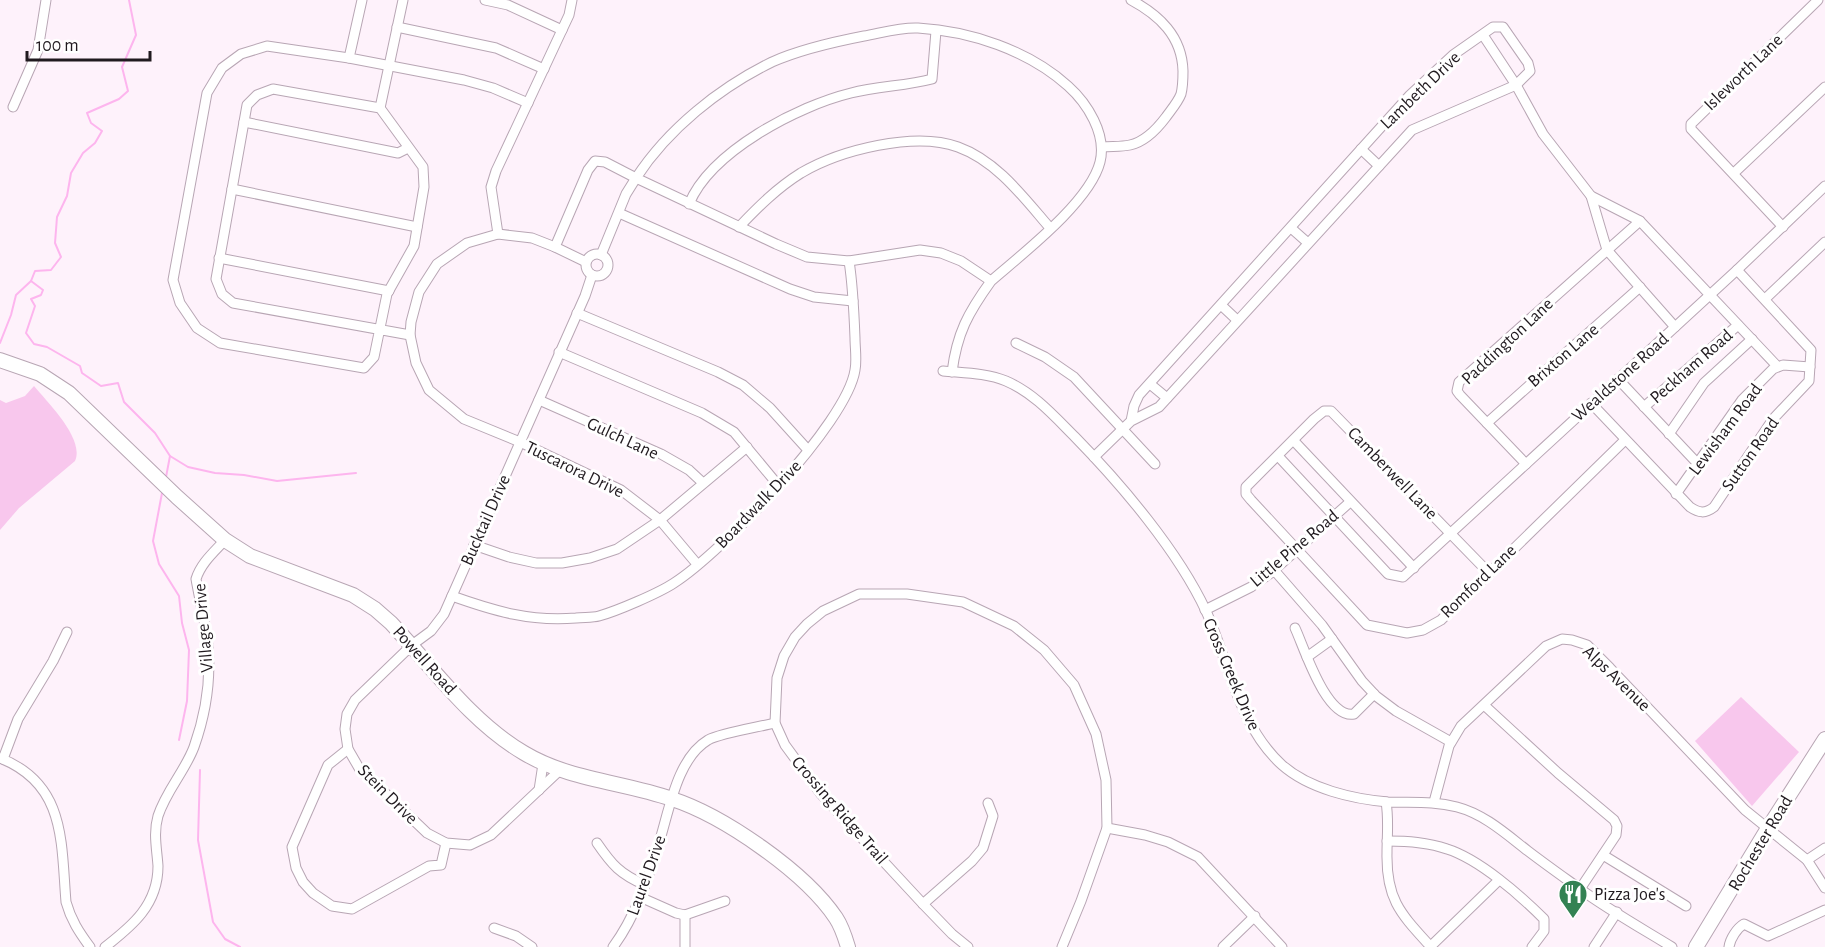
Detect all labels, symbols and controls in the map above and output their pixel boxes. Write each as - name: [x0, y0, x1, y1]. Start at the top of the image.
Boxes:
- scale bar: [27, 24, 150, 62]
- street label: Isleworth Lane: [1701, 31, 1786, 114]
- text: 100 m: [36, 37, 79, 55]
- street label: Lambeth Drive: [1377, 48, 1464, 133]
- street label: Paddington Lane: [1458, 295, 1557, 389]
- street label: Brixton Lane: [1525, 320, 1602, 391]
- street label: Peckham Road: [1647, 326, 1736, 407]
- street label: Wealdstone Road: [1569, 330, 1672, 426]
- street label: Lewisham Road: [1686, 381, 1766, 479]
- street label: Sutton Road: [1719, 414, 1783, 495]
- street label: Gulch Lane: [584, 415, 661, 463]
- street label: Camberwell Lane: [1344, 424, 1441, 523]
- street label: Tuscarora Drive: [523, 438, 627, 501]
- street label: Boardwalk Drive: [712, 457, 805, 552]
- street label: Bucktail Drive: [458, 472, 514, 568]
- street label: Little Pine Road: [1247, 507, 1342, 591]
- street label: Romford Lane: [1437, 541, 1520, 622]
- street label: Village Drive: [191, 583, 217, 673]
- street label: Cross Creek Drive: [1199, 616, 1263, 733]
- street label: Powell Road: [389, 623, 459, 698]
- street label: Alps Avenue: [1579, 642, 1654, 715]
- street label: Crossing Ridge Trail: [788, 753, 891, 868]
- street label: Stein Drive: [354, 761, 421, 828]
- street label: Rochester Road: [1725, 793, 1796, 894]
- street label: Laurel Drive: [624, 833, 670, 918]
- restaurant icon: Pizza Joe's: [1557, 878, 1589, 920]
- place label: Pizza Joe's: [1594, 886, 1665, 904]

